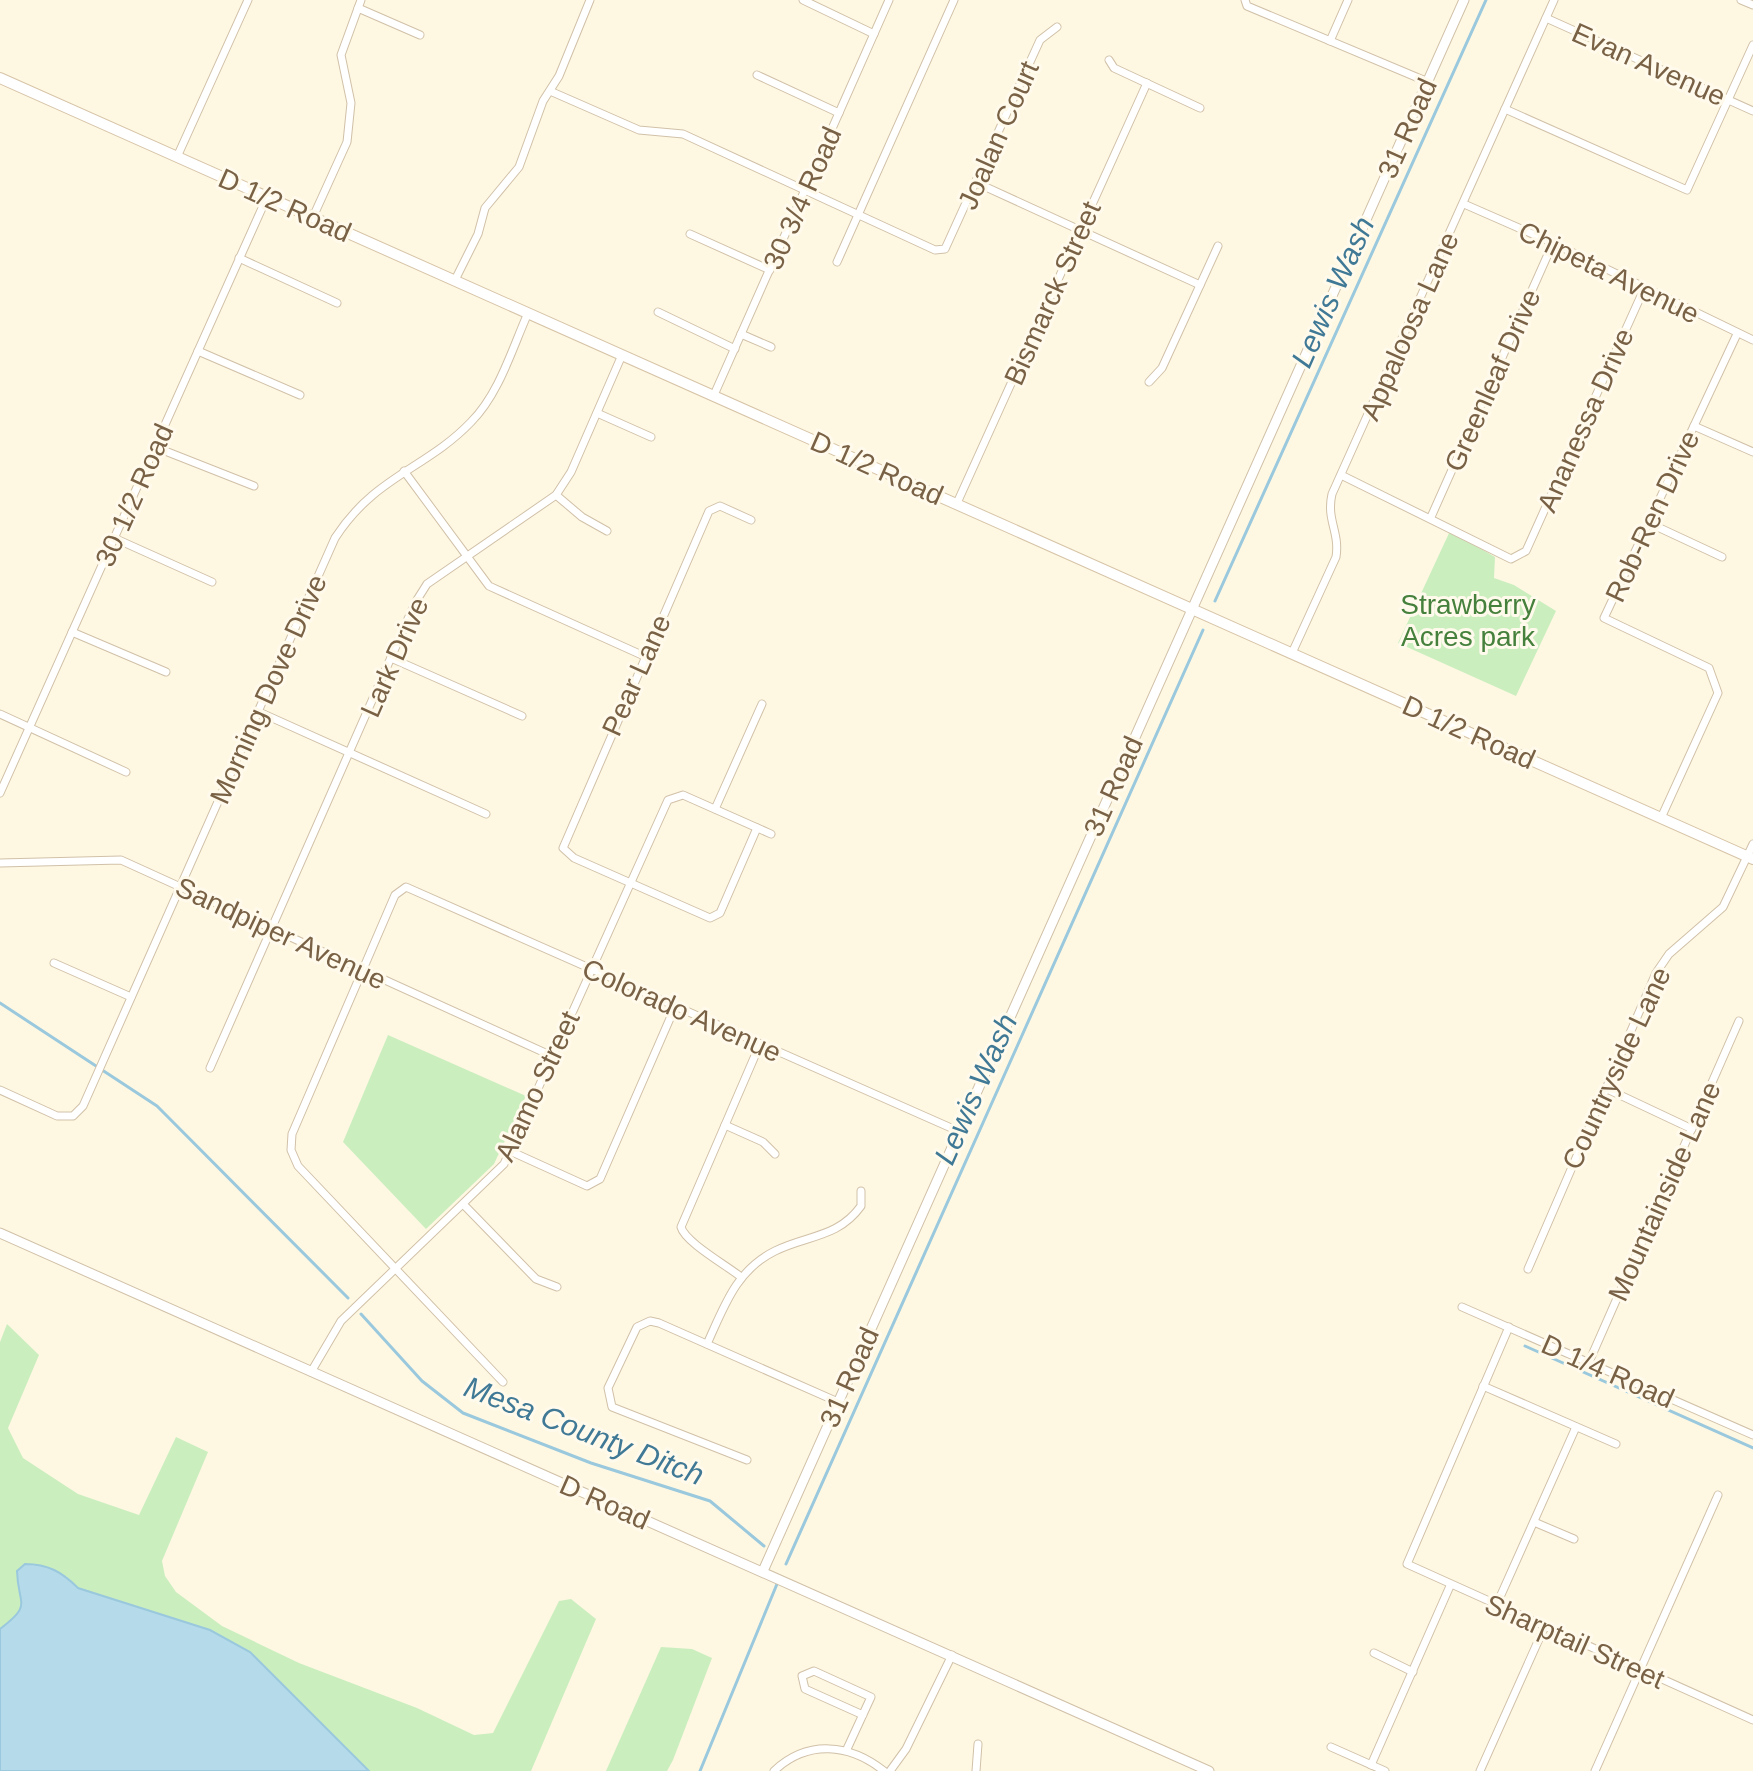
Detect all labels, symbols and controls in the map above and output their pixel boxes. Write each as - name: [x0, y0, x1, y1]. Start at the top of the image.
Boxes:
- street label: Evan Avenue: [1567, 17, 1730, 112]
- street label: Joalan Court: [952, 56, 1045, 214]
- street label: 31 Road: [1372, 74, 1443, 183]
- street label: 30 3/4 Road: [757, 122, 848, 274]
- street label: D 1/2 Road: [214, 162, 356, 248]
- street label: Bismarck Street: [998, 196, 1107, 390]
- water label: Lewis Wash: [1285, 211, 1380, 372]
- street label: Chipeta Avenue: [1513, 215, 1704, 330]
- street label: Appaloosa Lane: [1354, 227, 1465, 425]
- street label: Greenleaf Drive: [1438, 284, 1546, 476]
- street label: Ananessa Drive: [1531, 324, 1640, 517]
- street label: 30 1/2 Road: [89, 419, 180, 571]
- street label: D 1/2 Road: [806, 425, 948, 511]
- street label: Rob-Ren Drive: [1599, 426, 1706, 607]
- street label: Morning Dove Drive: [204, 570, 333, 809]
- park label: Strawberry Acres park: [1400, 589, 1536, 652]
- street label: Lark Drive: [354, 593, 435, 722]
- street label: Pear Lane: [596, 610, 677, 741]
- street label: D 1/2 Road: [1398, 689, 1540, 775]
- street label: 31 Road: [1078, 732, 1149, 841]
- street label: Sandpiper Avenue: [171, 871, 391, 996]
- street label: Colorado Avenue: [578, 953, 786, 1068]
- street label: Countryside Lane: [1556, 962, 1677, 1174]
- street label: Alamo Street: [489, 1006, 586, 1166]
- water label: Lewis Wash: [928, 1008, 1023, 1169]
- street label: Mountainside Lane: [1602, 1077, 1727, 1306]
- street label: 31 Road: [814, 1323, 885, 1432]
- street label: D 1/4 Road: [1537, 1328, 1679, 1414]
- water label: Mesa County Ditch: [460, 1370, 708, 1491]
- street label: D Road: [555, 1469, 654, 1536]
- street label: Sharptail Street: [1480, 1588, 1669, 1695]

